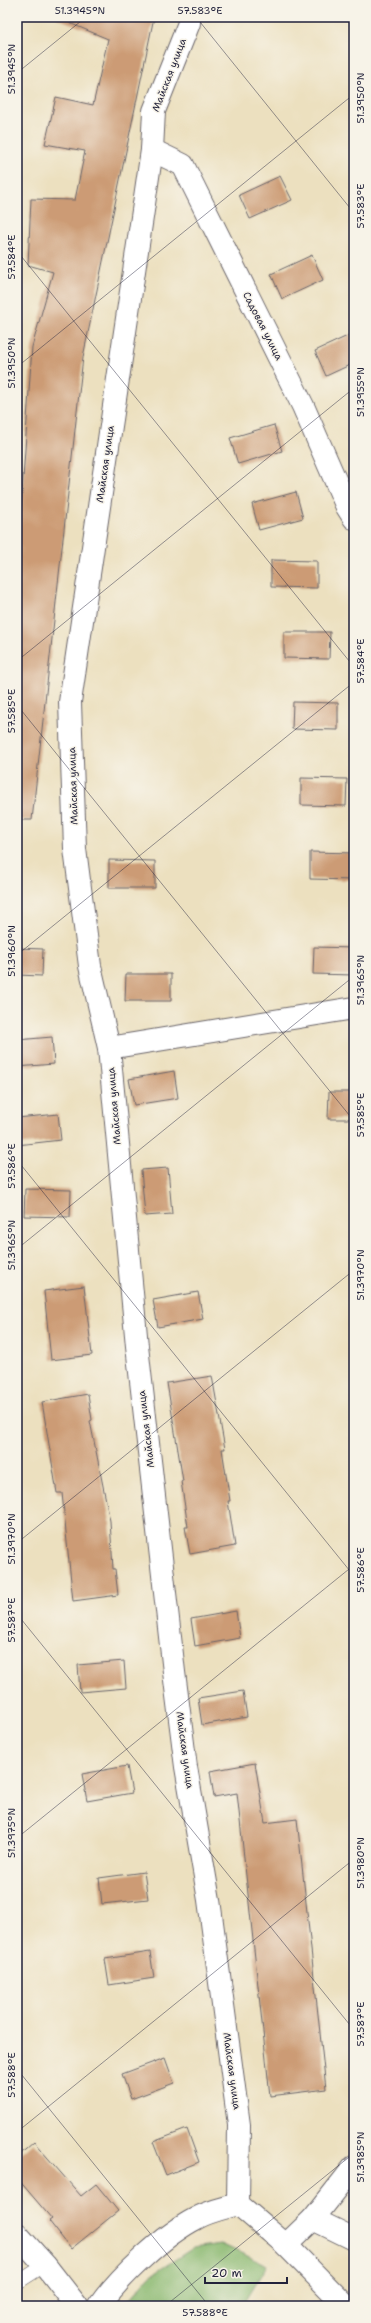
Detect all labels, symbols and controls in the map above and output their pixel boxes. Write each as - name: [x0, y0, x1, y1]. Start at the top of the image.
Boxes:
- text: 51.3945°N: [55, 4, 105, 17]
- text: 57.583°E: [177, 4, 223, 17]
- street label: Майская улица: [149, 36, 189, 114]
- text: 51.3945°N: [5, 44, 18, 94]
- text: 51.3950°N: [354, 73, 367, 123]
- text: 57.583°E: [354, 183, 367, 229]
- text: 57.584°E: [5, 234, 18, 280]
- street label: Садовая улица: [240, 290, 286, 363]
- text: 51.3950°N: [5, 338, 18, 388]
- text: 51.3955°N: [354, 367, 367, 417]
- street label: Майская улица: [93, 424, 117, 503]
- text: 57.584°E: [354, 638, 367, 684]
- text: 57.585°E: [5, 689, 18, 733]
- street label: Майская улица: [65, 746, 81, 825]
- text: 51.3960°N: [5, 925, 18, 977]
- text: 51.3965°N: [354, 955, 367, 1005]
- street label: Майская улица: [104, 1066, 124, 1145]
- text: 57.585°E: [354, 1093, 367, 1137]
- text: 57.586°E: [5, 1143, 18, 1189]
- text: 51.3965°N: [5, 1220, 18, 1270]
- text: 51.3970°N: [354, 1249, 367, 1301]
- street label: Майская улица: [135, 1389, 157, 1468]
- text: 51.3970°N: [5, 1513, 18, 1565]
- text: 57.586°E: [354, 1547, 367, 1593]
- text: 57.587°E: [5, 1598, 18, 1643]
- street label: Майская улица: [173, 1711, 197, 1790]
- text: 51.3975°N: [5, 1808, 18, 1858]
- text: 51.3980°N: [354, 1837, 367, 1889]
- text: 57.587°E: [354, 2002, 367, 2047]
- street label: Майская улица: [220, 2032, 244, 2111]
- text: 57.588°E: [5, 2052, 18, 2098]
- text: 51.3985°N: [354, 2132, 367, 2182]
- scale bar: [205, 2259, 287, 2285]
- text: 20 m: [211, 2265, 242, 2281]
- text: 57.588°E: [182, 2306, 228, 2319]

